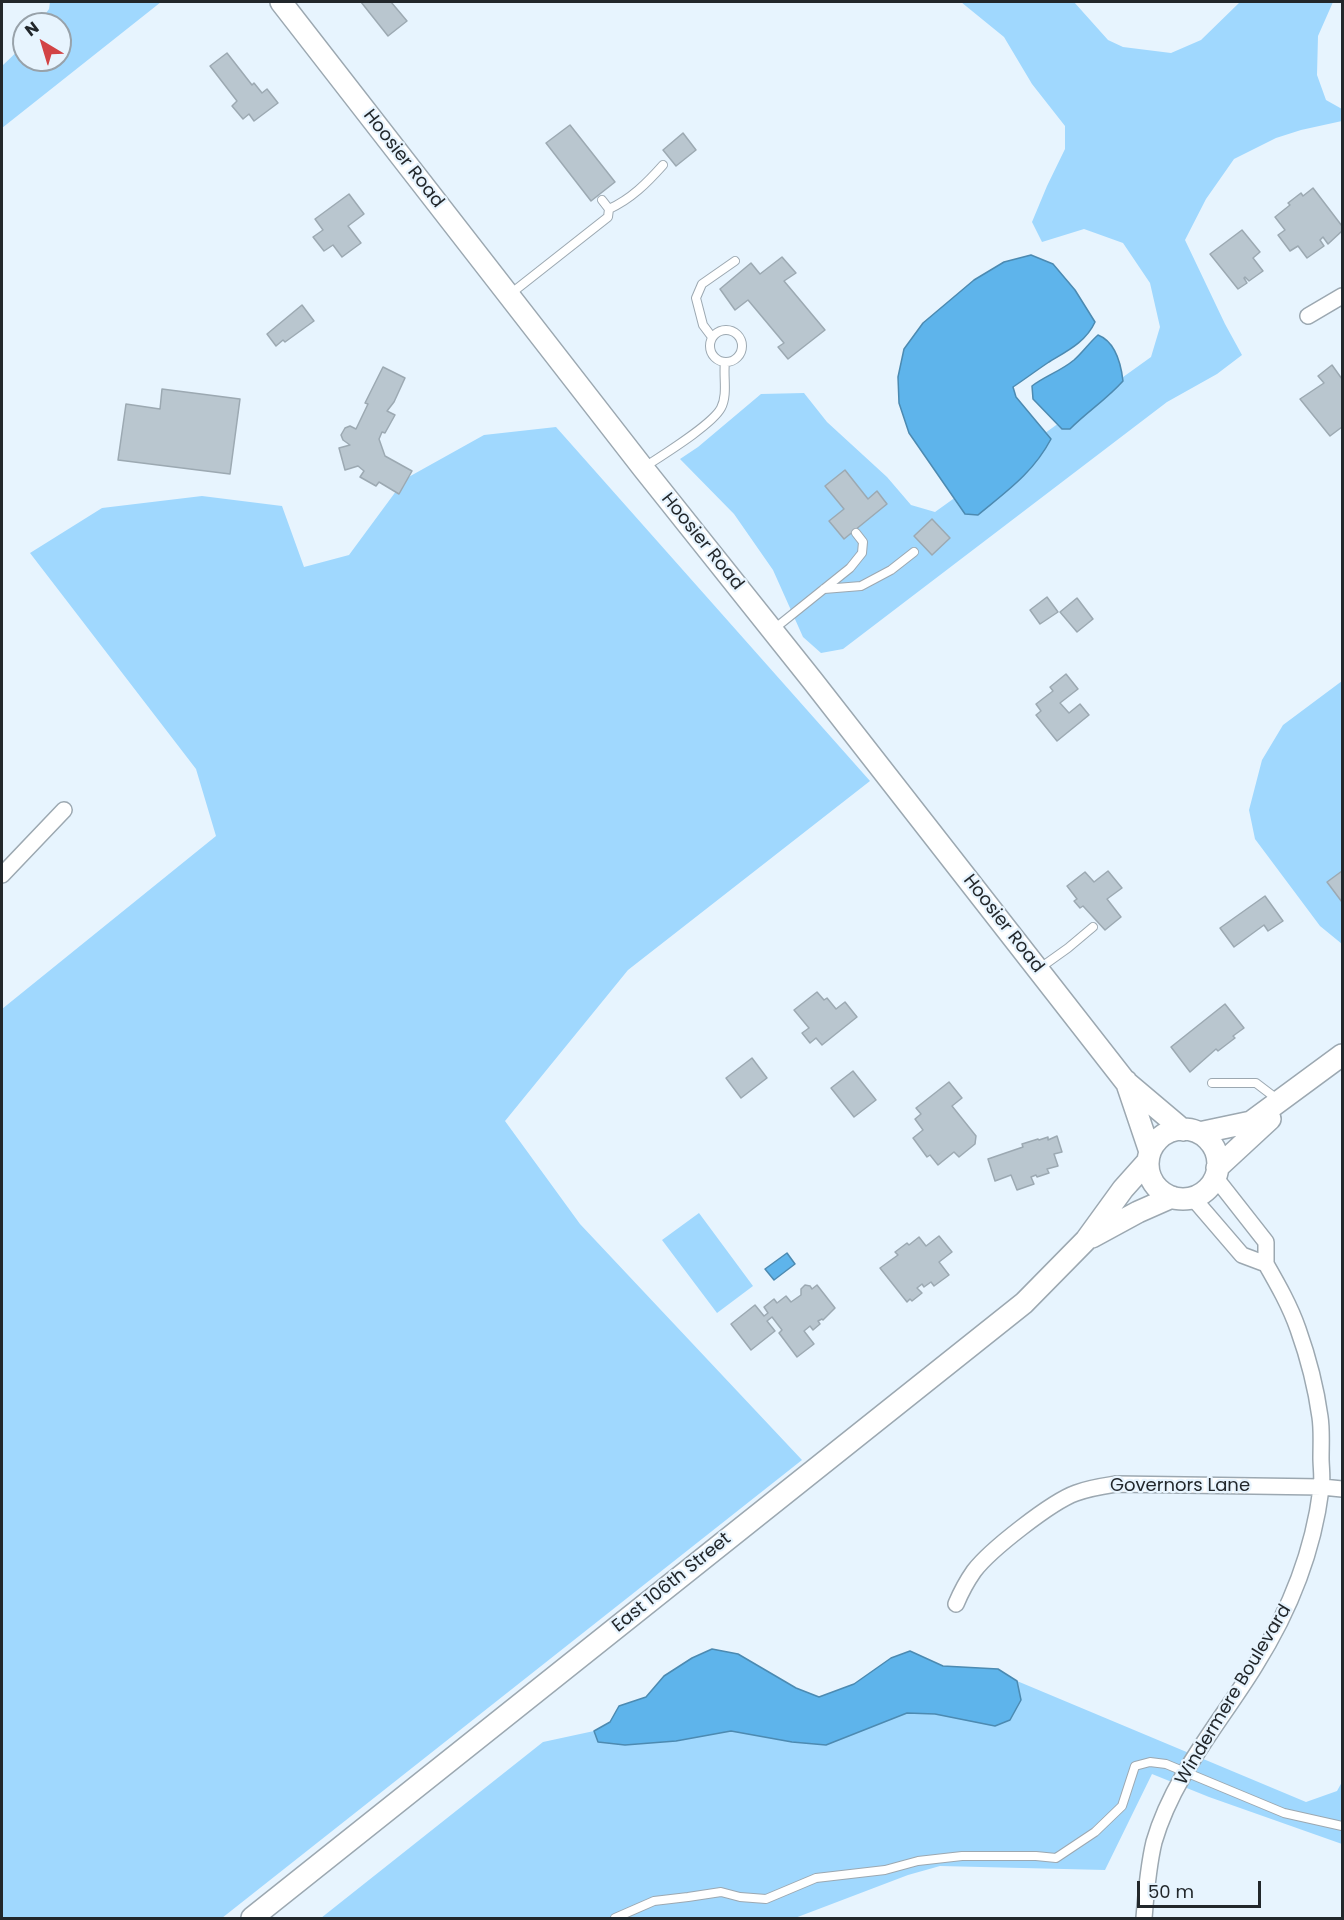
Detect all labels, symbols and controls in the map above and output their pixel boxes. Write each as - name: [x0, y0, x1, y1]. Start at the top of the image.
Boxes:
- north arrow: [12, 12, 72, 72]
- text: N: [20, 16, 44, 42]
- street label: Hoosier Road: [358, 106, 448, 212]
- street label: Hoosier Road: [656, 489, 748, 595]
- street label: Hoosier Road: [958, 871, 1048, 977]
- street label: Governors Lane: [1110, 1475, 1250, 1497]
- street label: East 106th Street: [608, 1529, 736, 1637]
- street label: Windermere Boulevard: [1172, 1601, 1296, 1789]
- scale bar: [1140, 1869, 1264, 1907]
- text: 50 m: [1148, 1879, 1194, 1904]

